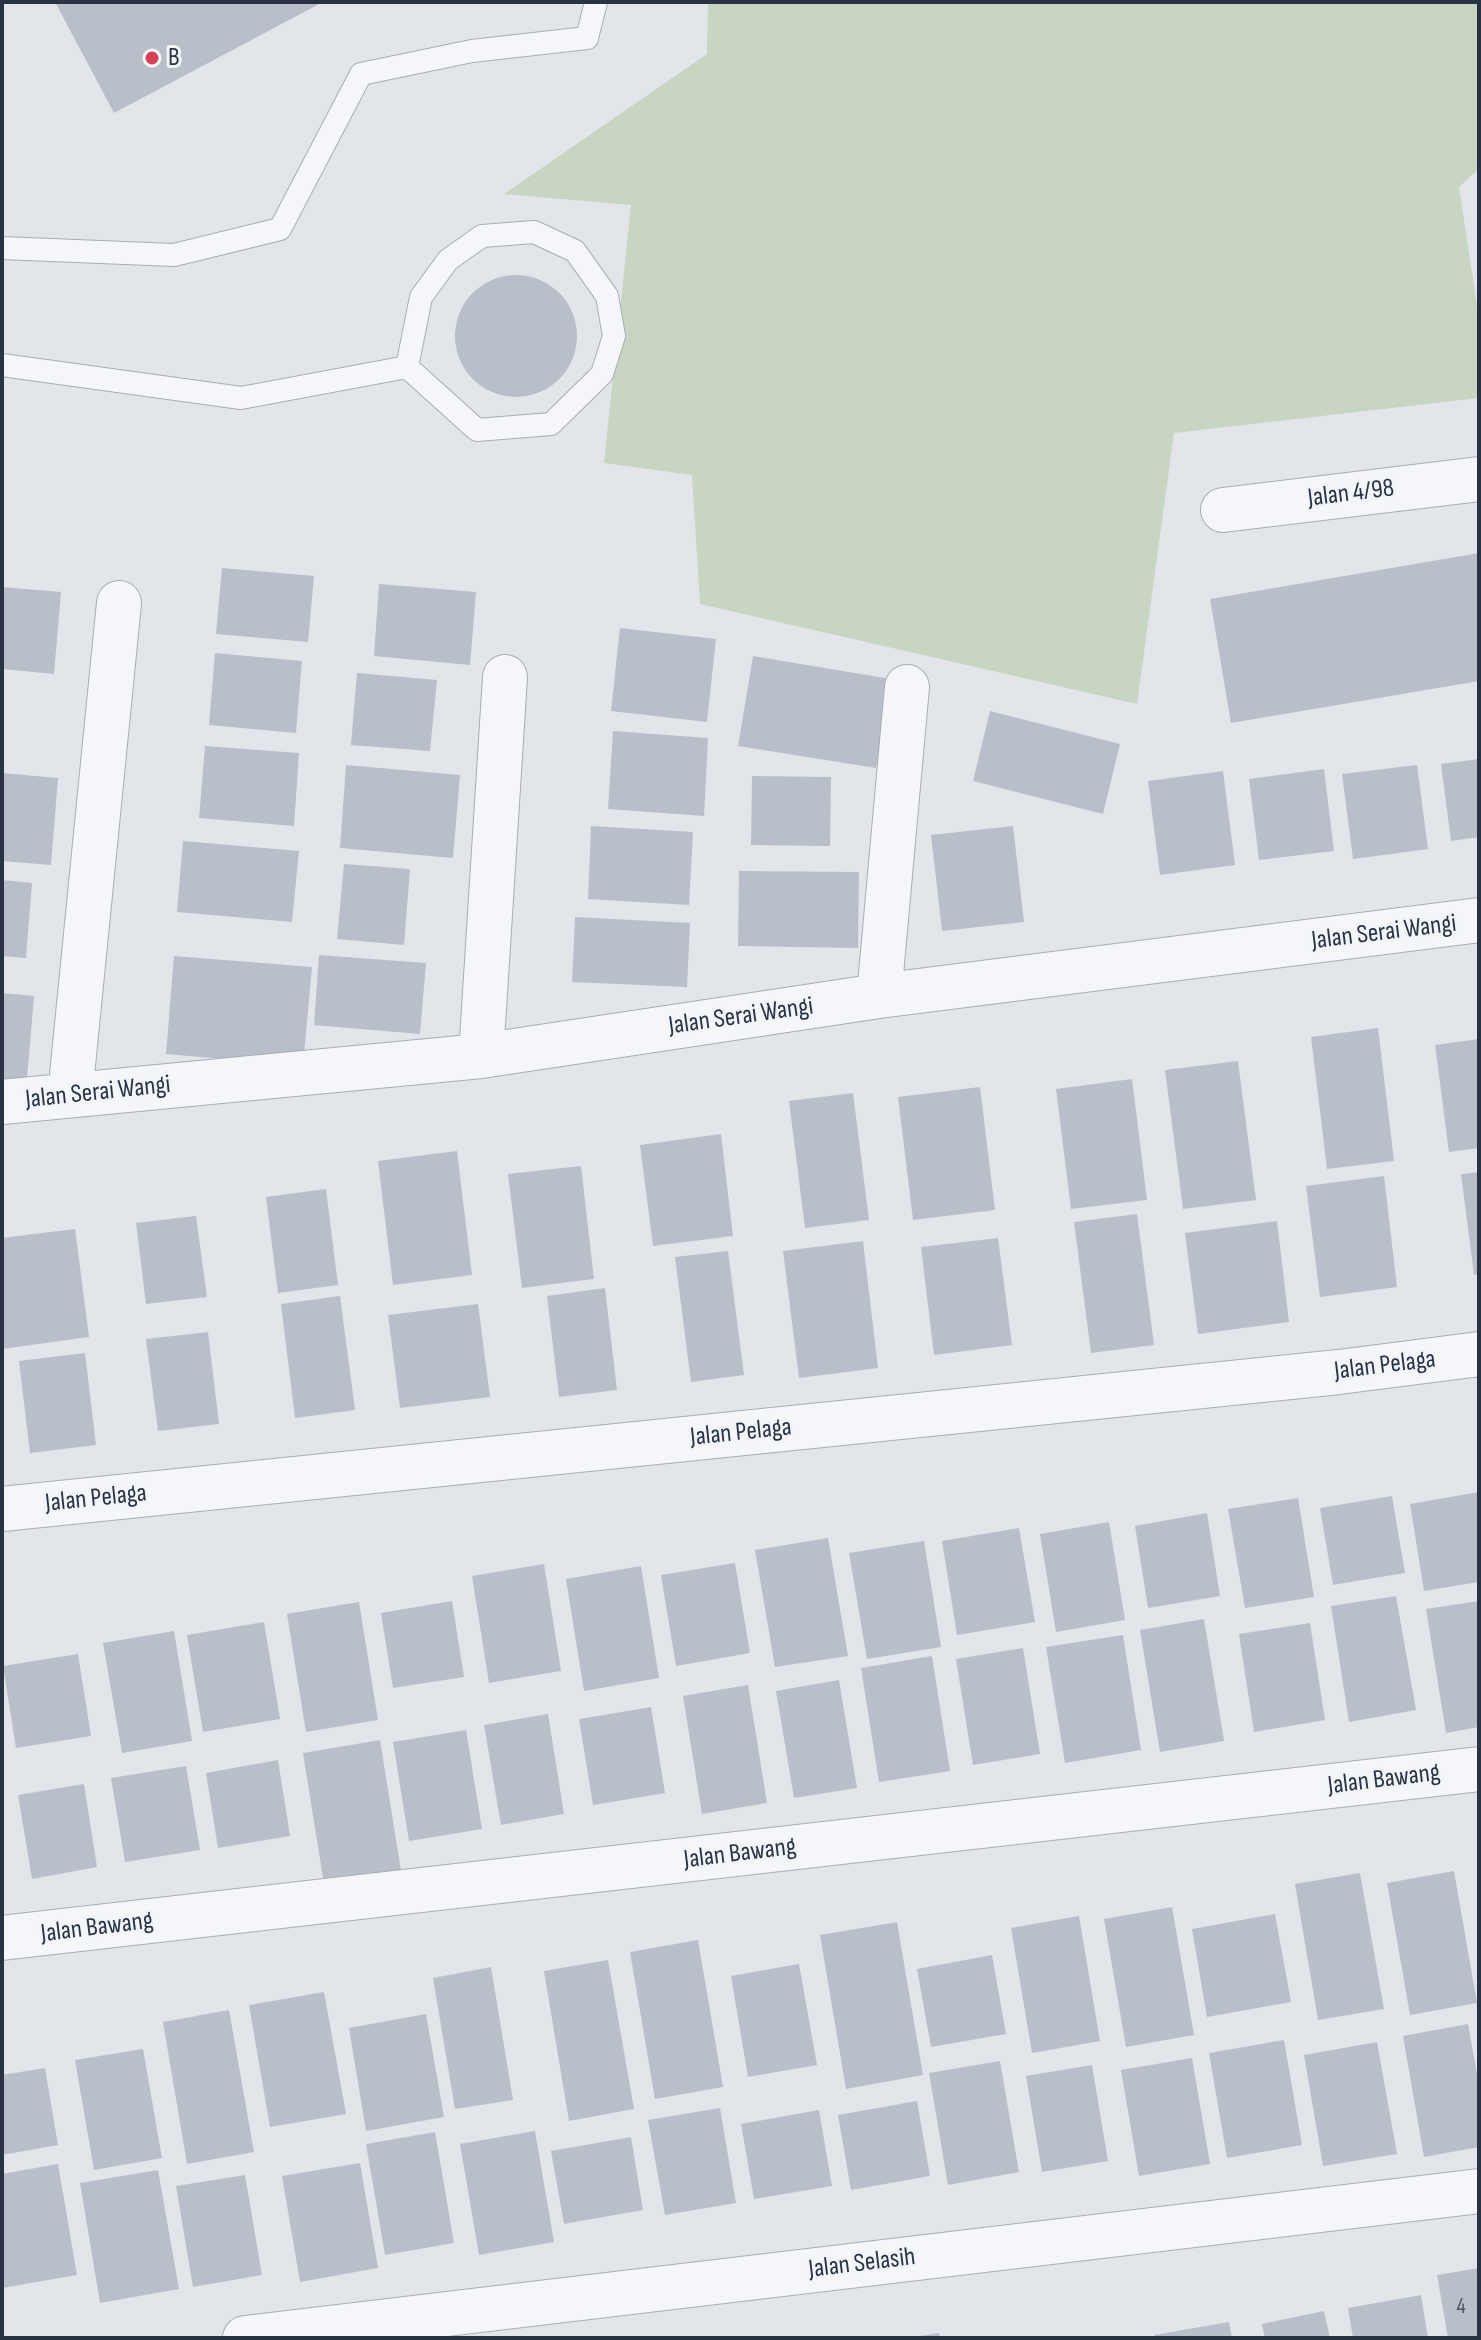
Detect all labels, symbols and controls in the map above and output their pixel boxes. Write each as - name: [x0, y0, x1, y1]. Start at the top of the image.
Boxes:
- place label: B: [168, 42, 180, 74]
- marker: B: [143, 49, 161, 67]
- street label: Jalan 4/98: [1306, 473, 1396, 515]
- street label: Jalan Serai Wangi: [1310, 909, 1458, 957]
- street label: Jalan Serai Wangi: [667, 991, 815, 1043]
- street label: Jalan Serai Wangi: [24, 1070, 172, 1116]
- street label: Jalan Pelaga: [1333, 1344, 1437, 1388]
- street label: Jalan Pelaga: [689, 1412, 793, 1454]
- street label: Jalan Pelaga: [44, 1478, 148, 1520]
- street label: Jalan Bawang: [1326, 1758, 1442, 1802]
- street label: Jalan Bawang: [682, 1832, 798, 1876]
- street label: Jalan Bawang: [39, 1906, 155, 1950]
- street label: Jalan Selasih: [807, 2242, 917, 2286]
- house number: 4: [1456, 2294, 1466, 2320]

